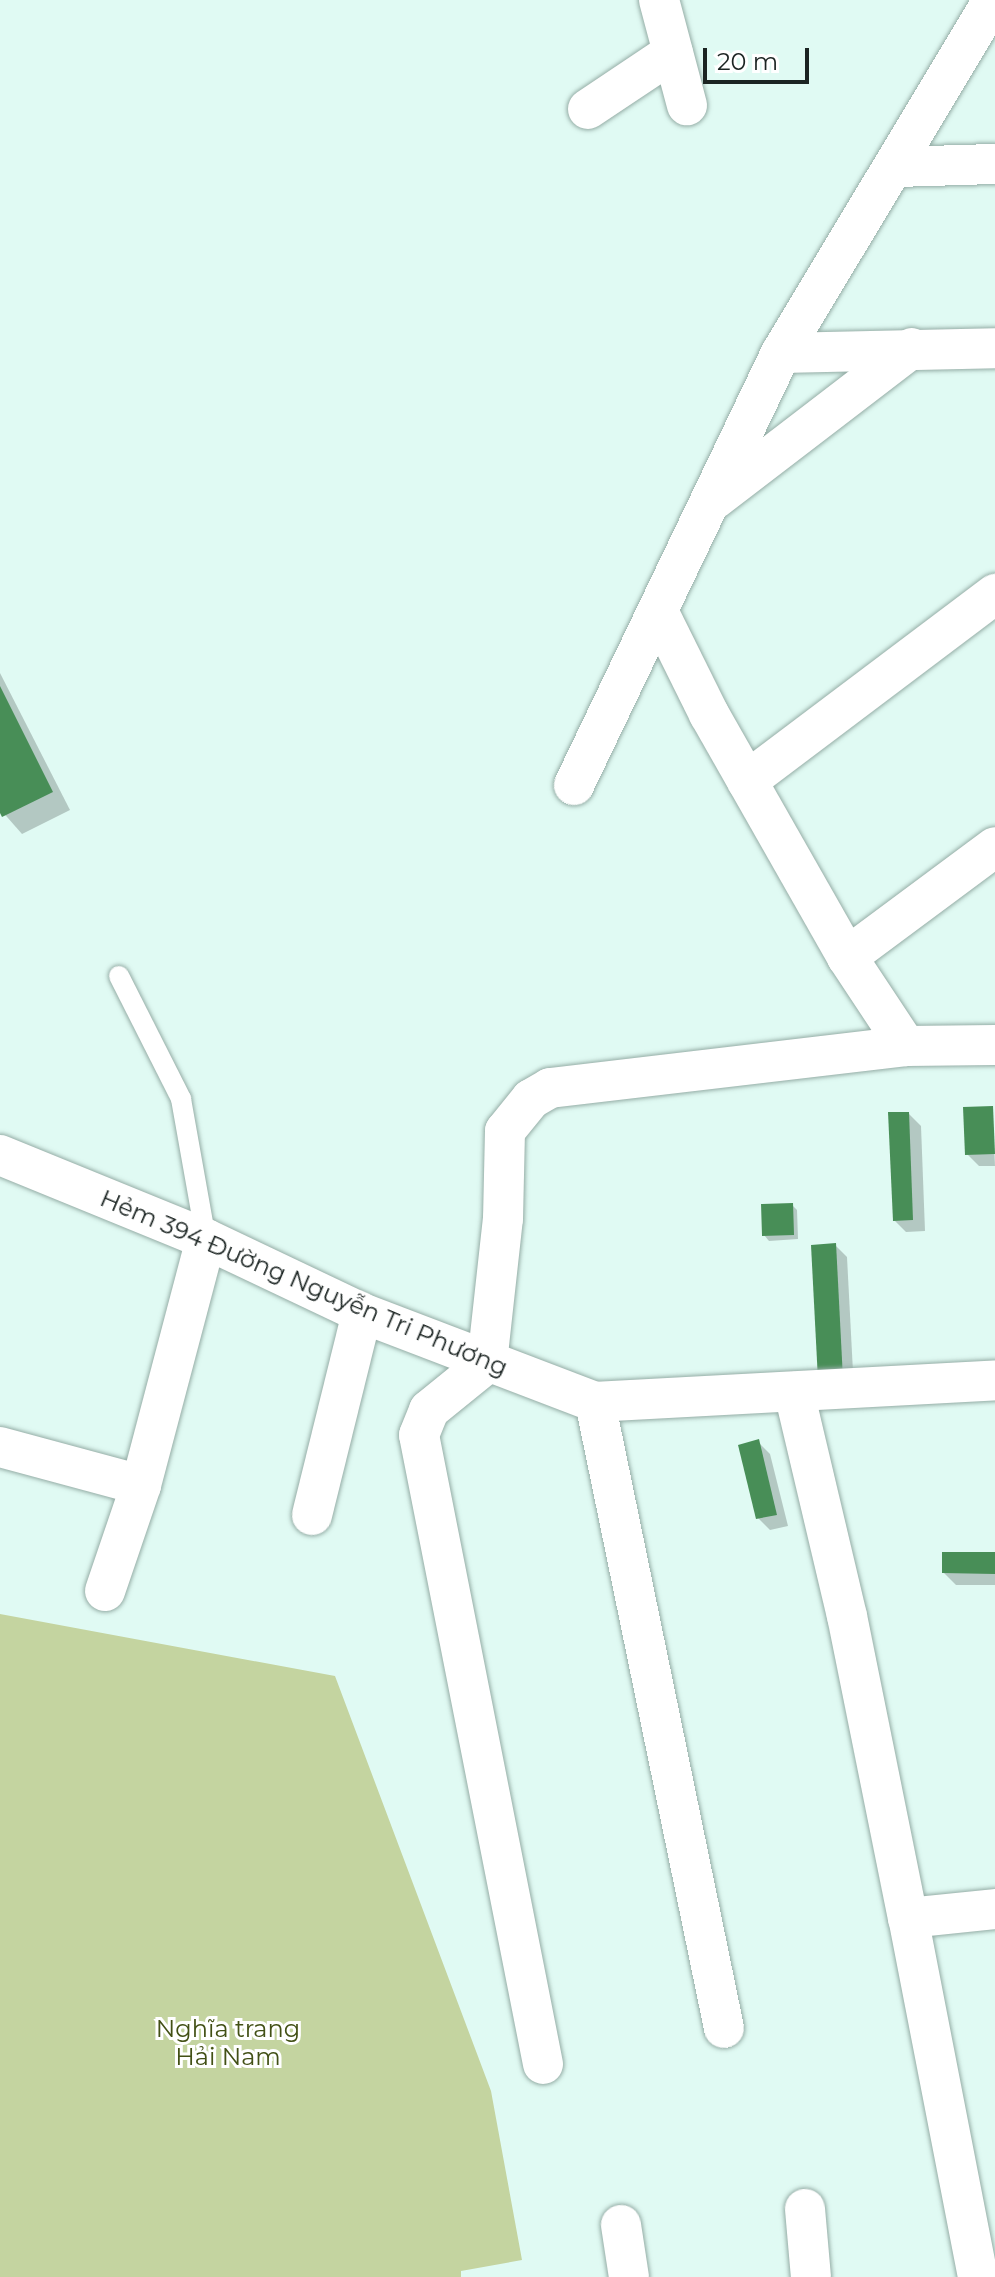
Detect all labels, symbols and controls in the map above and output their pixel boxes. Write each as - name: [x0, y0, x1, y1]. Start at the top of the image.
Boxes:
- scale bar: [707, 32, 813, 82]
- text: 20 m: [717, 47, 778, 76]
- street label: Hẻm 394 Đường Nguyễn Tri Phương: [96, 1184, 512, 1382]
- park label: Nghĩa trang Hải Nam: [156, 2015, 300, 2071]

